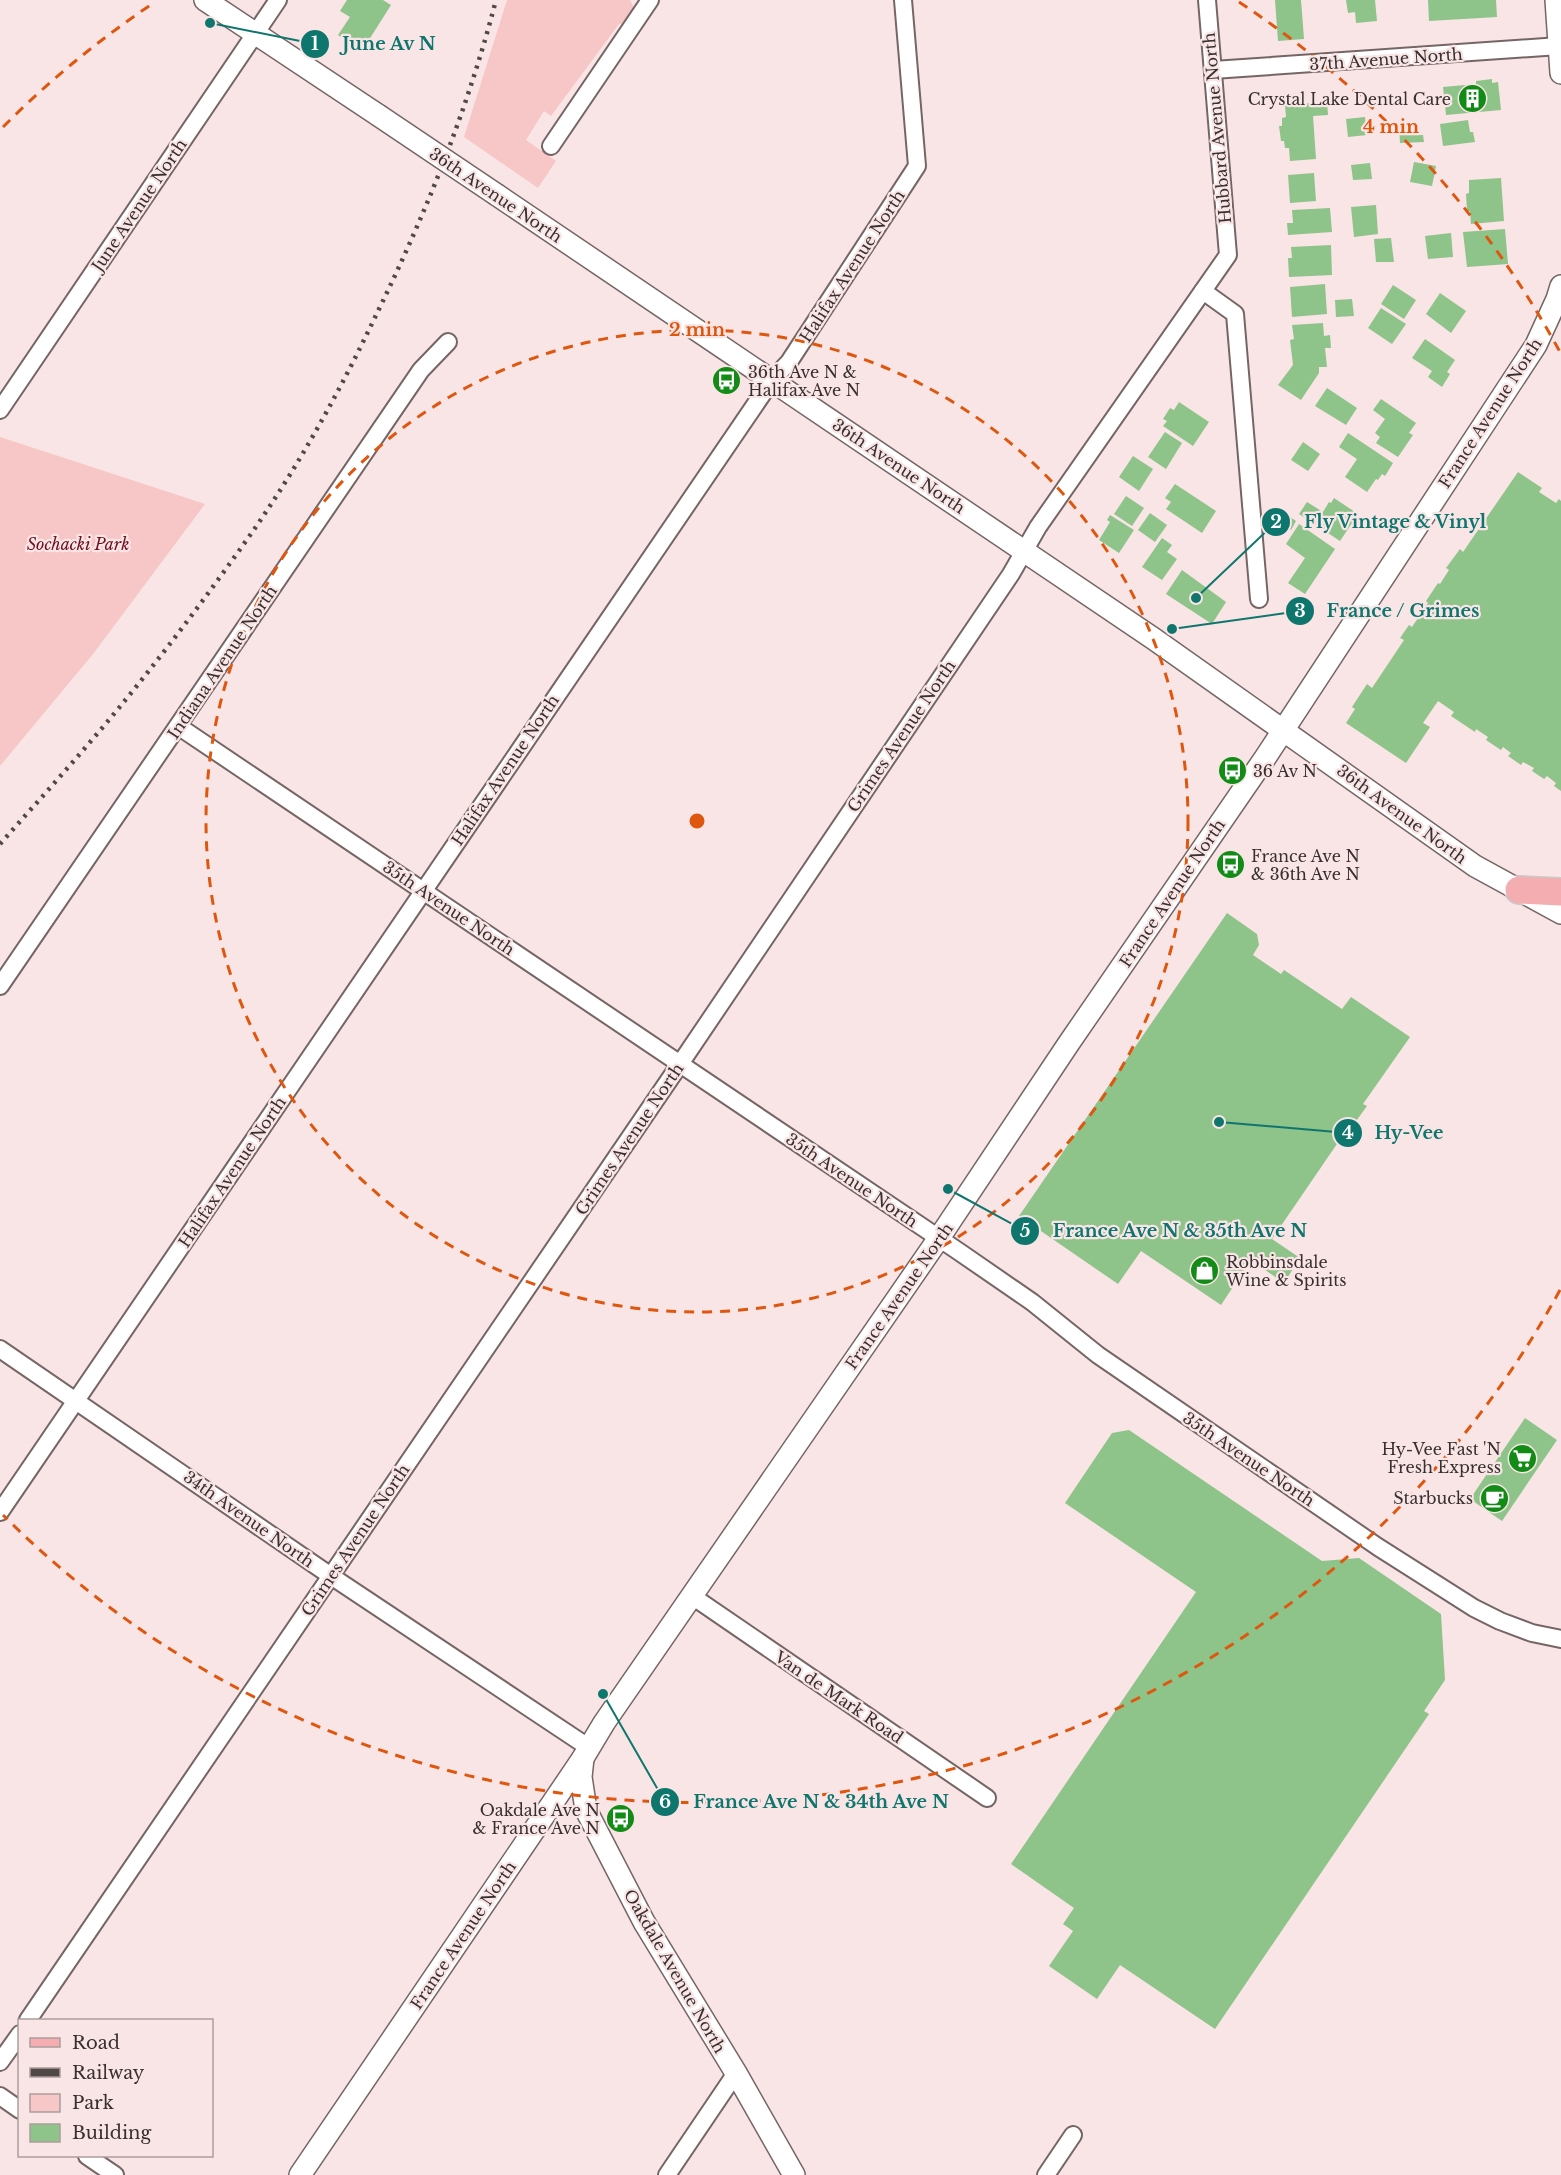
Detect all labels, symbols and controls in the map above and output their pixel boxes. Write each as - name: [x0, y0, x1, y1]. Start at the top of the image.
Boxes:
- callout: June Av N: [300, 26, 449, 62]
- street label: Hubbard Avenue North: [1199, 32, 1235, 224]
- text: 1: [311, 33, 319, 55]
- text: June Av N: [338, 33, 436, 55]
- street label: 37th Avenue North: [1309, 44, 1463, 74]
- building icon: Crystal Lake Dental Care: [1456, 83, 1488, 115]
- place label: Crystal Lake Dental Care: [1248, 89, 1451, 109]
- text: 4 min: [1363, 116, 1419, 138]
- street label: June Avenue North: [86, 135, 191, 277]
- street label: 36th Avenue North: [426, 143, 566, 247]
- street label: Halifax Avenue North: [795, 186, 909, 346]
- text: 2 min: [669, 319, 725, 341]
- street label: France Avenue North: [1434, 334, 1546, 492]
- place label: 36th Ave N & Halifax Ave N: [748, 362, 860, 400]
- bus stop icon: 36th Ave N & Halifax Ave N: [711, 365, 743, 397]
- street label: 36th Avenue North: [829, 414, 969, 518]
- callout: Fly Vintage & Vinyl: [1261, 504, 1499, 540]
- text: 2: [1270, 511, 1282, 533]
- text: Fly Vintage & Vinyl: [1304, 511, 1487, 533]
- park label: Sochacki Park: [27, 534, 129, 554]
- street label: Indiana Avenue North: [163, 581, 281, 743]
- callout: France / Grimes: [1285, 593, 1492, 629]
- text: 3: [1294, 600, 1306, 622]
- text: France / Grimes: [1327, 600, 1479, 622]
- street label: Grimes Avenue North: [843, 656, 959, 816]
- street label: Halifax Avenue North: [447, 691, 563, 849]
- bus stop icon: 36 Av N: [1216, 755, 1248, 787]
- street label: 36th Avenue North: [1333, 760, 1471, 868]
- place label: 36 Av N: [1253, 761, 1317, 781]
- centre of rings: [687, 811, 707, 831]
- street label: France Avenue North: [1115, 815, 1229, 971]
- place label: France Ave N & 36th Ave N: [1251, 846, 1360, 884]
- bus stop icon: France Ave N & 36th Ave N: [1214, 849, 1246, 881]
- street label: 35th Avenue North: [379, 856, 519, 960]
- street label: Grimes Avenue North: [571, 1059, 687, 1219]
- street label: Halifax Avenue North: [174, 1093, 290, 1251]
- callout: Hy-Vee: [1333, 1115, 1456, 1151]
- text: 4: [1342, 1122, 1354, 1144]
- text: Hy-Vee: [1374, 1122, 1444, 1144]
- street label: 35th Avenue North: [782, 1128, 922, 1232]
- callout: France Ave N & 35th Ave N: [1010, 1213, 1320, 1249]
- street label: France Avenue North: [841, 1219, 957, 1373]
- text: 5: [1020, 1220, 1030, 1242]
- text: France Ave N & 35th Ave N: [1053, 1220, 1307, 1242]
- place label: Robbinsdale Wine & Spirits: [1225, 1252, 1347, 1290]
- shop icon: Robbinsdale Wine & Spirits: [1189, 1255, 1221, 1287]
- street label: 35th Avenue North: [1179, 1407, 1319, 1511]
- place label: Hy-Vee Fast 'N Fresh Express: [1381, 1439, 1501, 1477]
- supermarket icon: Hy-Vee Fast 'N Fresh Express: [1506, 1442, 1538, 1474]
- street label: Grimes Avenue North: [297, 1460, 413, 1620]
- street label: 34th Avenue North: [180, 1466, 318, 1572]
- cafe icon: Starbucks: [1478, 1482, 1510, 1514]
- place label: Starbucks: [1393, 1488, 1473, 1508]
- street label: Van de Mark Road: [770, 1646, 907, 1748]
- callout: France Ave N & 34th Ave N: [650, 1784, 961, 1820]
- text: 6: [659, 1791, 671, 1813]
- text: France Ave N & 34th Ave N: [693, 1791, 949, 1813]
- place label: Oakdale Ave N & France Ave N: [473, 1800, 600, 1838]
- bus stop icon: Oakdale Ave N & France Ave N: [605, 1803, 637, 1835]
- street label: France Avenue North: [406, 1857, 520, 2013]
- street label: Oakdale Avenue North: [620, 1886, 730, 2056]
- legend: [18, 2019, 213, 2157]
- text: Road: [72, 2032, 120, 2054]
- text: Railway: [72, 2062, 145, 2084]
- text: Park: [72, 2092, 114, 2114]
- text: Building: [72, 2122, 151, 2144]

